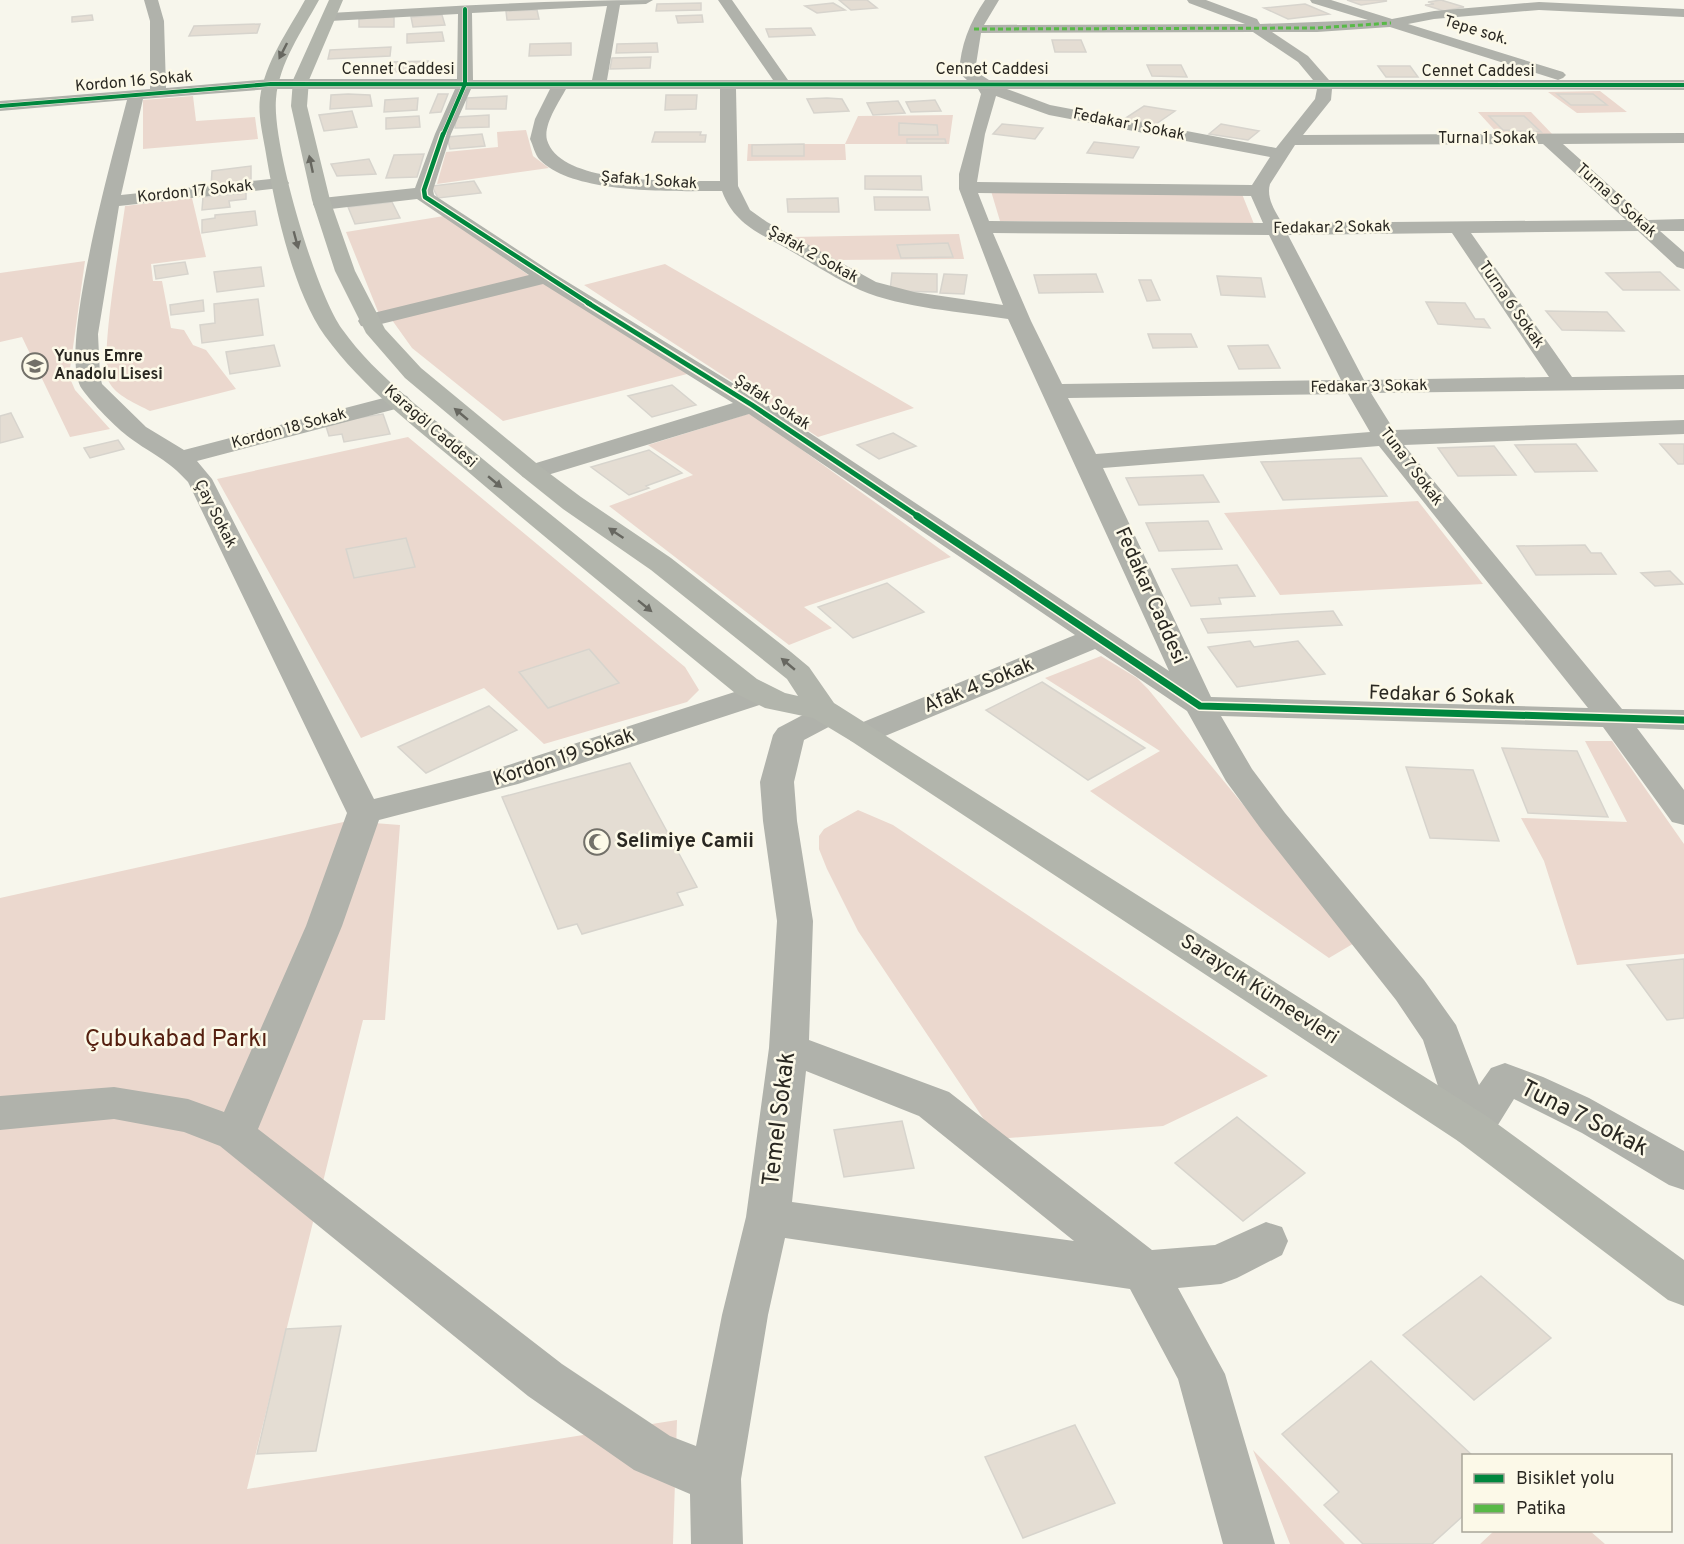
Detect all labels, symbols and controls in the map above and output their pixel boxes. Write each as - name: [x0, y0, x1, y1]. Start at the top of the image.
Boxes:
- street label: Tepe sok.: [1441, 12, 1511, 50]
- one-way arrow: [279, 42, 288, 59]
- street label: Cennet Caddesi: [342, 60, 454, 80]
- street label: Cennet Caddesi: [936, 60, 1048, 80]
- street label: Cennet Caddesi: [1422, 62, 1534, 82]
- street label: Kordon 16 Sokak: [74, 67, 194, 97]
- street label: Fedakar 1 Sokak: [1071, 104, 1187, 146]
- street label: Turna 1 Sokak: [1438, 129, 1536, 149]
- one-way arrow: [306, 154, 315, 173]
- street label: Turna 5 Sokak: [1571, 159, 1661, 243]
- street label: Şafak 1 Sokak: [600, 168, 698, 194]
- street label: Kordon 17 Sokak: [136, 176, 254, 208]
- street label: Fedakar 2 Sokak: [1273, 217, 1391, 239]
- street label: Şafak 2 Sokak: [764, 222, 862, 288]
- one-way arrow: [292, 231, 301, 249]
- street label: Turna 6 Sokak: [1474, 258, 1548, 352]
- place label: Yunus Emre Anadolu Lisesi: [54, 347, 163, 385]
- school or university icon: Yunus Emre Anadolu Lisesi: [20, 351, 50, 381]
- street label: Şafak Sokak: [730, 371, 814, 435]
- street label: Fedakar 3 Sokak: [1310, 376, 1428, 398]
- street label: Karagöl Caddesi: [379, 381, 481, 473]
- street label: Kordon 18 Sokak: [229, 404, 349, 454]
- one-way arrow: [454, 408, 469, 421]
- street label: Tuna 7 Sokak: [1375, 424, 1447, 510]
- one-way arrow: [487, 475, 502, 488]
- street label: Çay Sokak: [189, 476, 241, 552]
- street label: Fedakar Caddesi: [1108, 523, 1192, 669]
- one-way arrow: [608, 528, 624, 539]
- one-way arrow: [638, 599, 653, 611]
- street label: Afak 4 Sokak: [920, 652, 1038, 720]
- one-way arrow: [781, 658, 796, 671]
- street label: Fedakar 6 Sokak: [1368, 680, 1516, 712]
- street label: Kordon 19 Sokak: [490, 723, 638, 793]
- mosque icon: Selimiye Camii: [582, 827, 612, 857]
- place label: Selimiye Camii: [616, 829, 754, 855]
- street label: Saraycık Kümeevleri: [1175, 929, 1343, 1051]
- park label: Çubukabad Parkı: [85, 1025, 267, 1055]
- street label: Temel Sokak: [757, 1050, 803, 1188]
- street label: Tuna 7 Sokak: [1515, 1074, 1653, 1164]
- legend: [1462, 1454, 1672, 1532]
- text: Bisiklet yolu: [1516, 1468, 1615, 1491]
- text: Patika: [1516, 1498, 1566, 1521]

